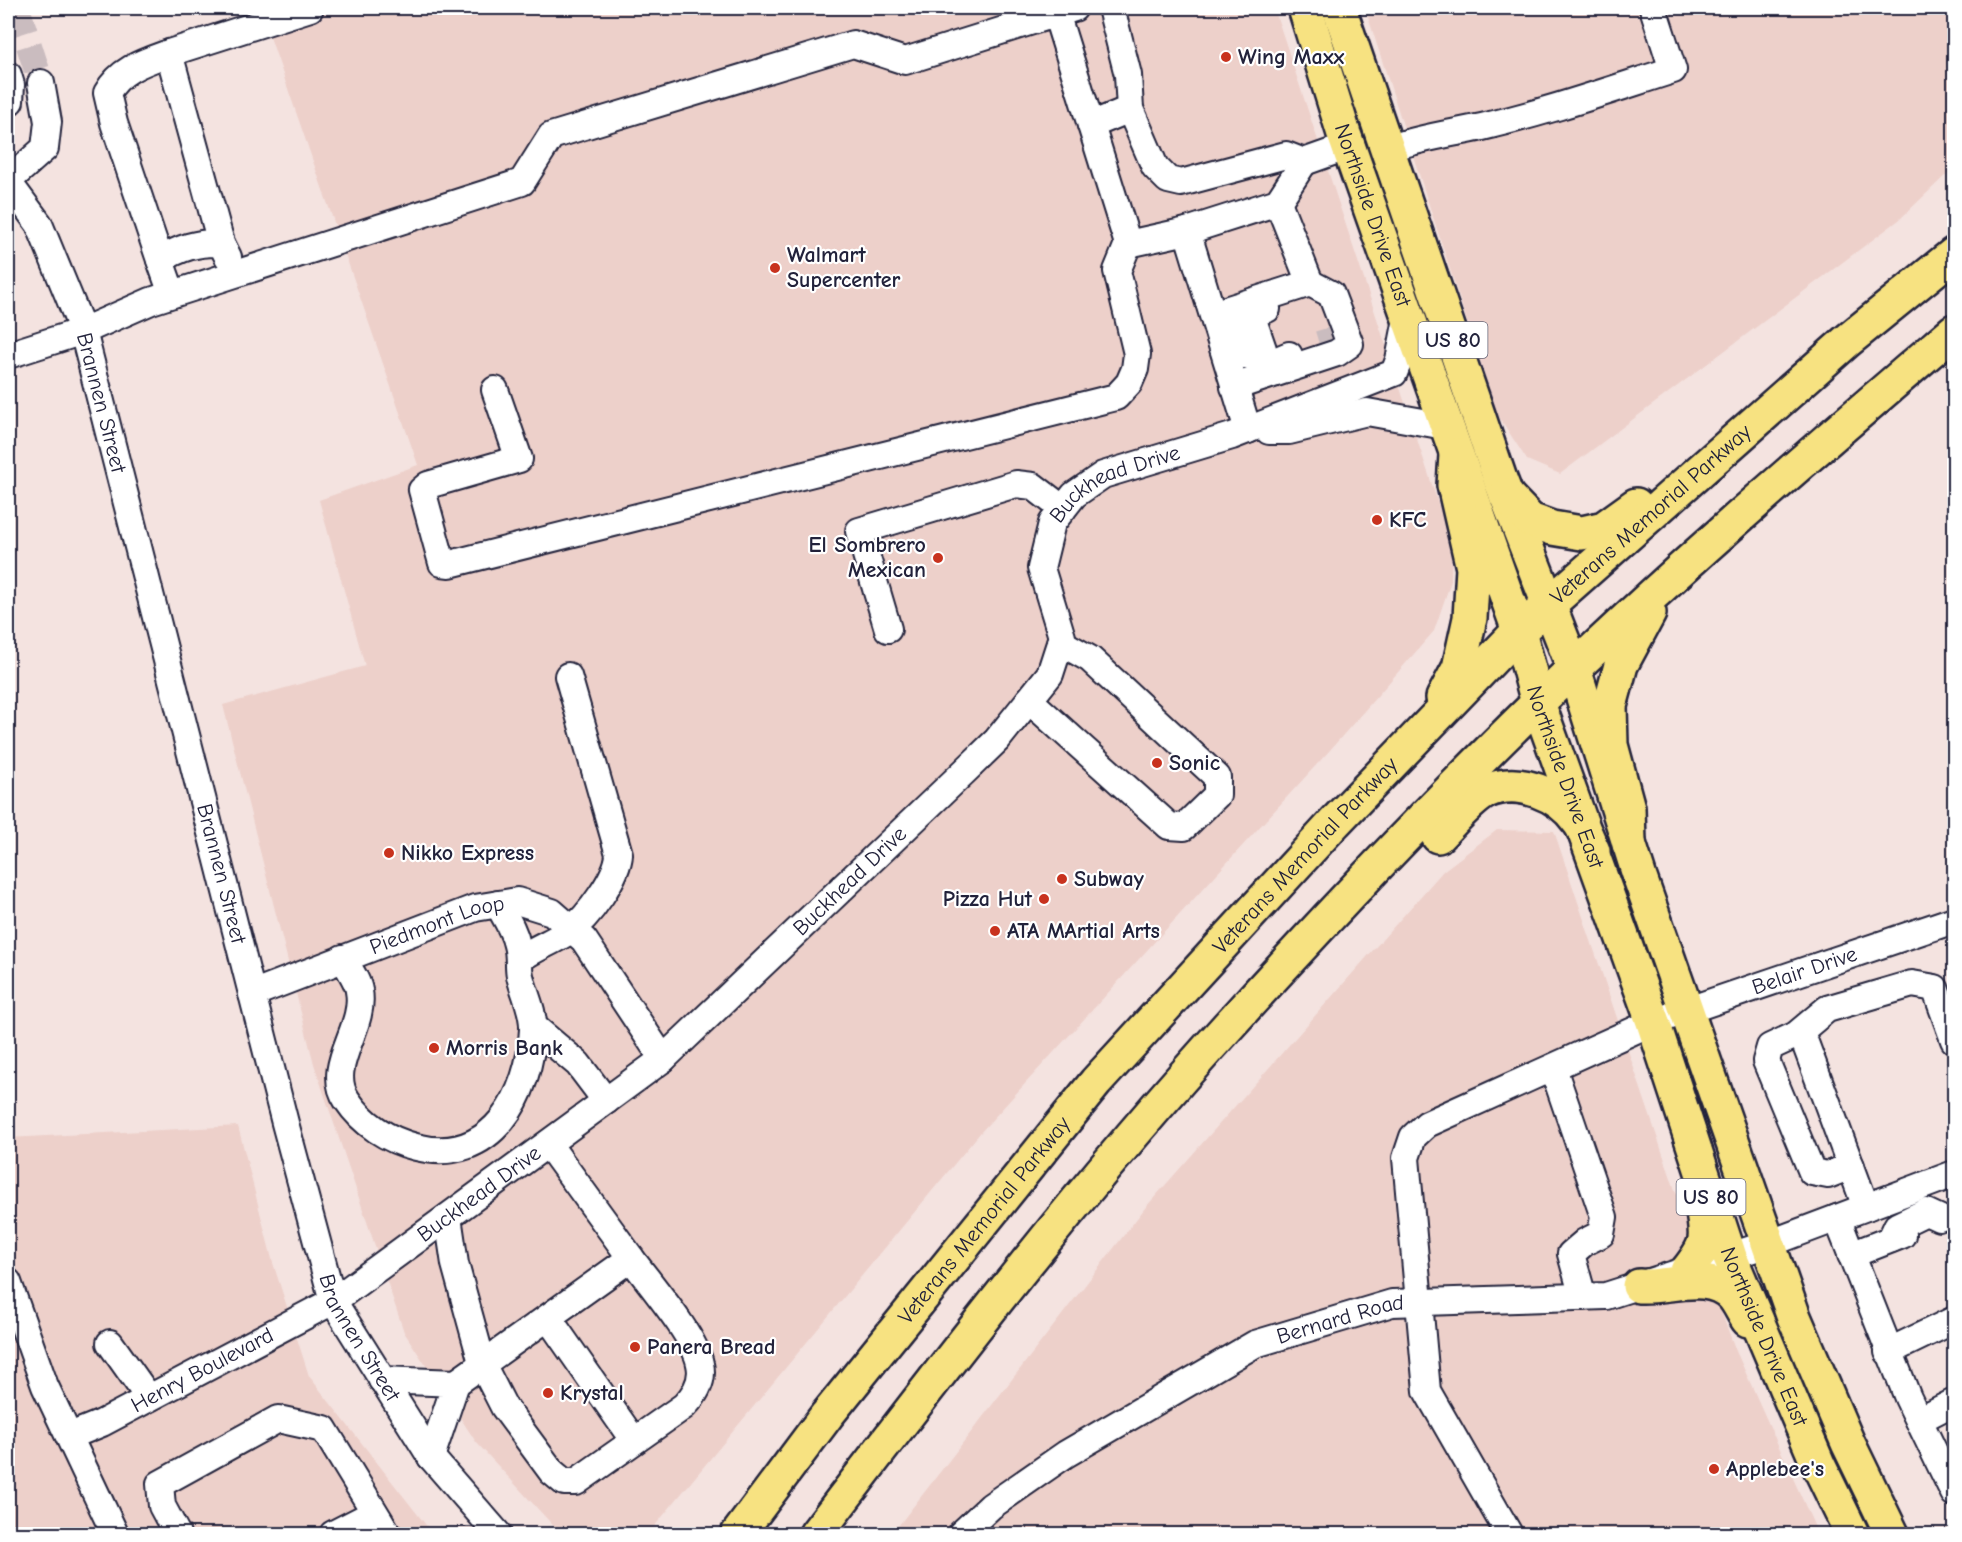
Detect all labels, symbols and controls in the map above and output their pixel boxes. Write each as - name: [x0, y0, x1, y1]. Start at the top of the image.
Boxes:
- place label: Wing Maxx: [1238, 44, 1345, 70]
- marker: Wing Maxx: [1219, 50, 1233, 64]
- street label: Northside Drive East: [1329, 121, 1417, 311]
- place label: Walmart Supercenter: [787, 242, 900, 293]
- marker: Walmart Supercenter: [768, 261, 782, 275]
- road number: US 80: [1418, 322, 1488, 358]
- street label: Brannen Street: [71, 330, 132, 476]
- street label: Veterans Memorial Parkway: [1545, 419, 1757, 610]
- street label: Buckhead Drive: [1044, 439, 1183, 528]
- place label: KFC: [1389, 507, 1427, 533]
- marker: KFC: [1370, 513, 1384, 527]
- place label: El Sombrero Mexican: [809, 532, 926, 583]
- marker: El Sombrero Mexican: [931, 551, 945, 565]
- street label: Northside Drive East: [1521, 683, 1610, 872]
- place label: Sonic: [1169, 750, 1221, 776]
- street label: Veterans Memorial Parkway: [1207, 752, 1403, 959]
- marker: Sonic: [1150, 756, 1164, 770]
- street label: Brannen Street: [191, 801, 252, 947]
- street label: Buckhead Drive: [788, 821, 912, 941]
- place label: Nikko Express: [401, 840, 534, 866]
- marker: Nikko Express: [382, 846, 396, 860]
- place label: Subway: [1074, 866, 1145, 892]
- marker: Subway: [1055, 872, 1069, 886]
- place label: Pizza Hut: [943, 886, 1033, 912]
- street label: Piedmont Loop: [366, 890, 506, 960]
- marker: Pizza Hut: [1037, 892, 1051, 906]
- place label: ATA MArtial Arts: [1007, 918, 1160, 944]
- marker: ATA MArtial Arts: [988, 924, 1002, 938]
- street label: Belair Drive: [1749, 941, 1860, 1000]
- place label: Morris Bank: [446, 1035, 563, 1061]
- marker: Morris Bank: [427, 1041, 441, 1055]
- street label: Veterans Memorial Parkway: [893, 1111, 1076, 1329]
- street label: Buckhead Drive: [412, 1140, 546, 1248]
- road number: US 80: [1676, 1179, 1746, 1215]
- street label: Northside Drive East: [1715, 1244, 1814, 1431]
- street label: Brannen Street: [313, 1271, 406, 1407]
- street label: Bernard Road: [1274, 1290, 1404, 1350]
- street label: Henry Boulevard: [127, 1322, 278, 1418]
- place label: Panera Bread: [647, 1334, 775, 1360]
- marker: Panera Bread: [628, 1340, 642, 1354]
- place label: Krystal: [560, 1380, 624, 1406]
- marker: Krystal: [541, 1386, 555, 1400]
- place label: Applebee's: [1726, 1456, 1824, 1482]
- marker: Applebee's: [1707, 1462, 1721, 1476]

